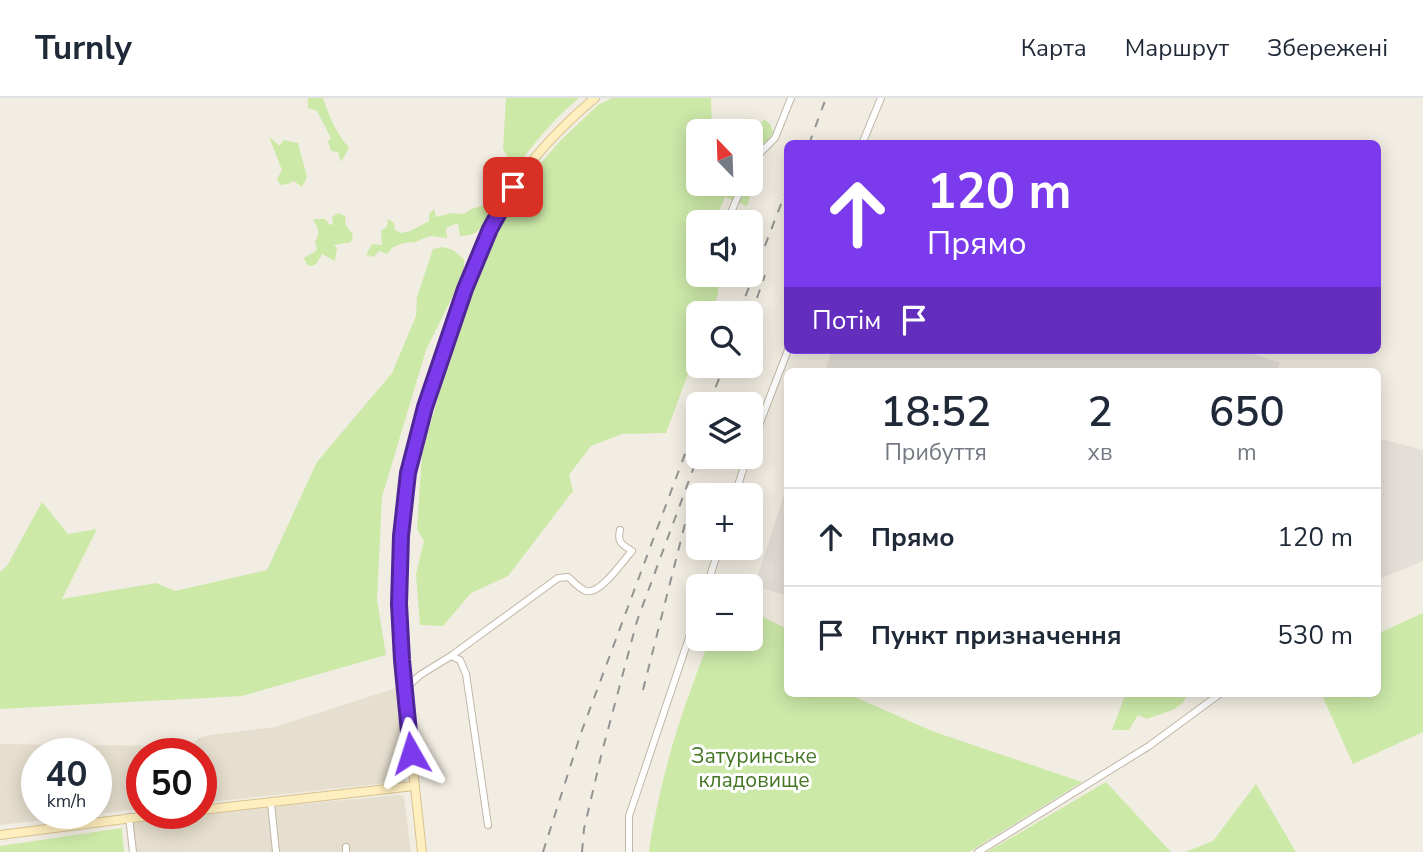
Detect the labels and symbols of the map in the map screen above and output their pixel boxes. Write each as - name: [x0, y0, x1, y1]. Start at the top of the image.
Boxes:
- north arrow: [686, 119, 763, 196]
- pin: [483, 157, 543, 217]
- position arrow: [374, 716, 448, 790]
- speed limit sign: 50: [126, 738, 217, 829]
- park label: Затуринське кладовище: [691, 742, 817, 794]

